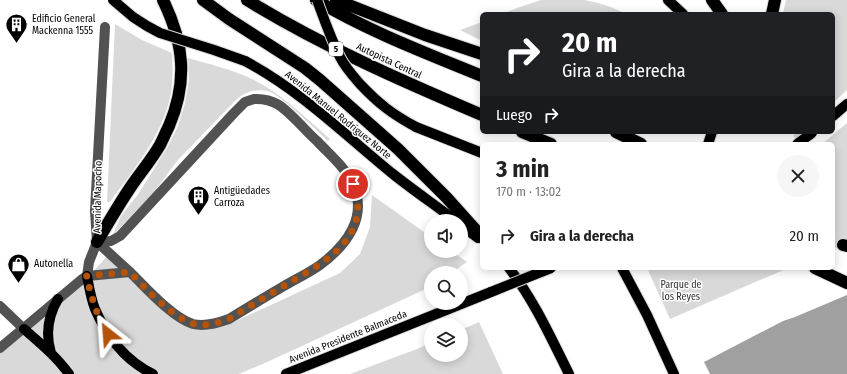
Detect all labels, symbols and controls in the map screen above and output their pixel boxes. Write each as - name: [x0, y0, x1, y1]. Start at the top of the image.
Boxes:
- building icon: Edificio General Mackenna 1555: [4, 12, 30, 45]
- place label: Edificio General Mackenna 1555: [32, 13, 96, 37]
- text: 20 m: [562, 26, 617, 59]
- icon: right: [496, 28, 548, 80]
- street label: Autopista Central: [355, 41, 424, 81]
- road number: 5: [329, 42, 343, 56]
- text: Gira a la derecha: [562, 60, 686, 82]
- street label: Avenida Manuel Rodríguez Norte: [282, 68, 394, 162]
- icon: right: [540, 104, 562, 126]
- text: Luego: [496, 106, 532, 124]
- text: 3 min: [496, 155, 549, 183]
- button: close: [777, 155, 819, 197]
- street label: Avenida Mapocho: [91, 161, 105, 233]
- pin: [336, 167, 370, 201]
- icon: arrive: [342, 173, 364, 195]
- building icon: Antigüedades Carroza: [186, 184, 212, 217]
- text: 170 m · 13:02: [496, 184, 561, 199]
- place label: Antigüedades Carroza: [214, 185, 270, 209]
- map controls: [424, 214, 468, 362]
- button: sound: [424, 214, 468, 258]
- icon: right: [496, 225, 518, 247]
- text: Gira a la derecha: [530, 227, 634, 245]
- text: 20 m: [790, 227, 819, 245]
- shop icon: Autonella: [5, 251, 31, 284]
- place label: Autonella: [34, 258, 73, 270]
- button: search: [424, 266, 468, 310]
- park label: Parque de los Reyes: [661, 279, 702, 303]
- street label: Avenida Presidente Balmaceda: [287, 308, 409, 366]
- position arrow: [87, 313, 129, 355]
- button: layers: [424, 318, 468, 362]

